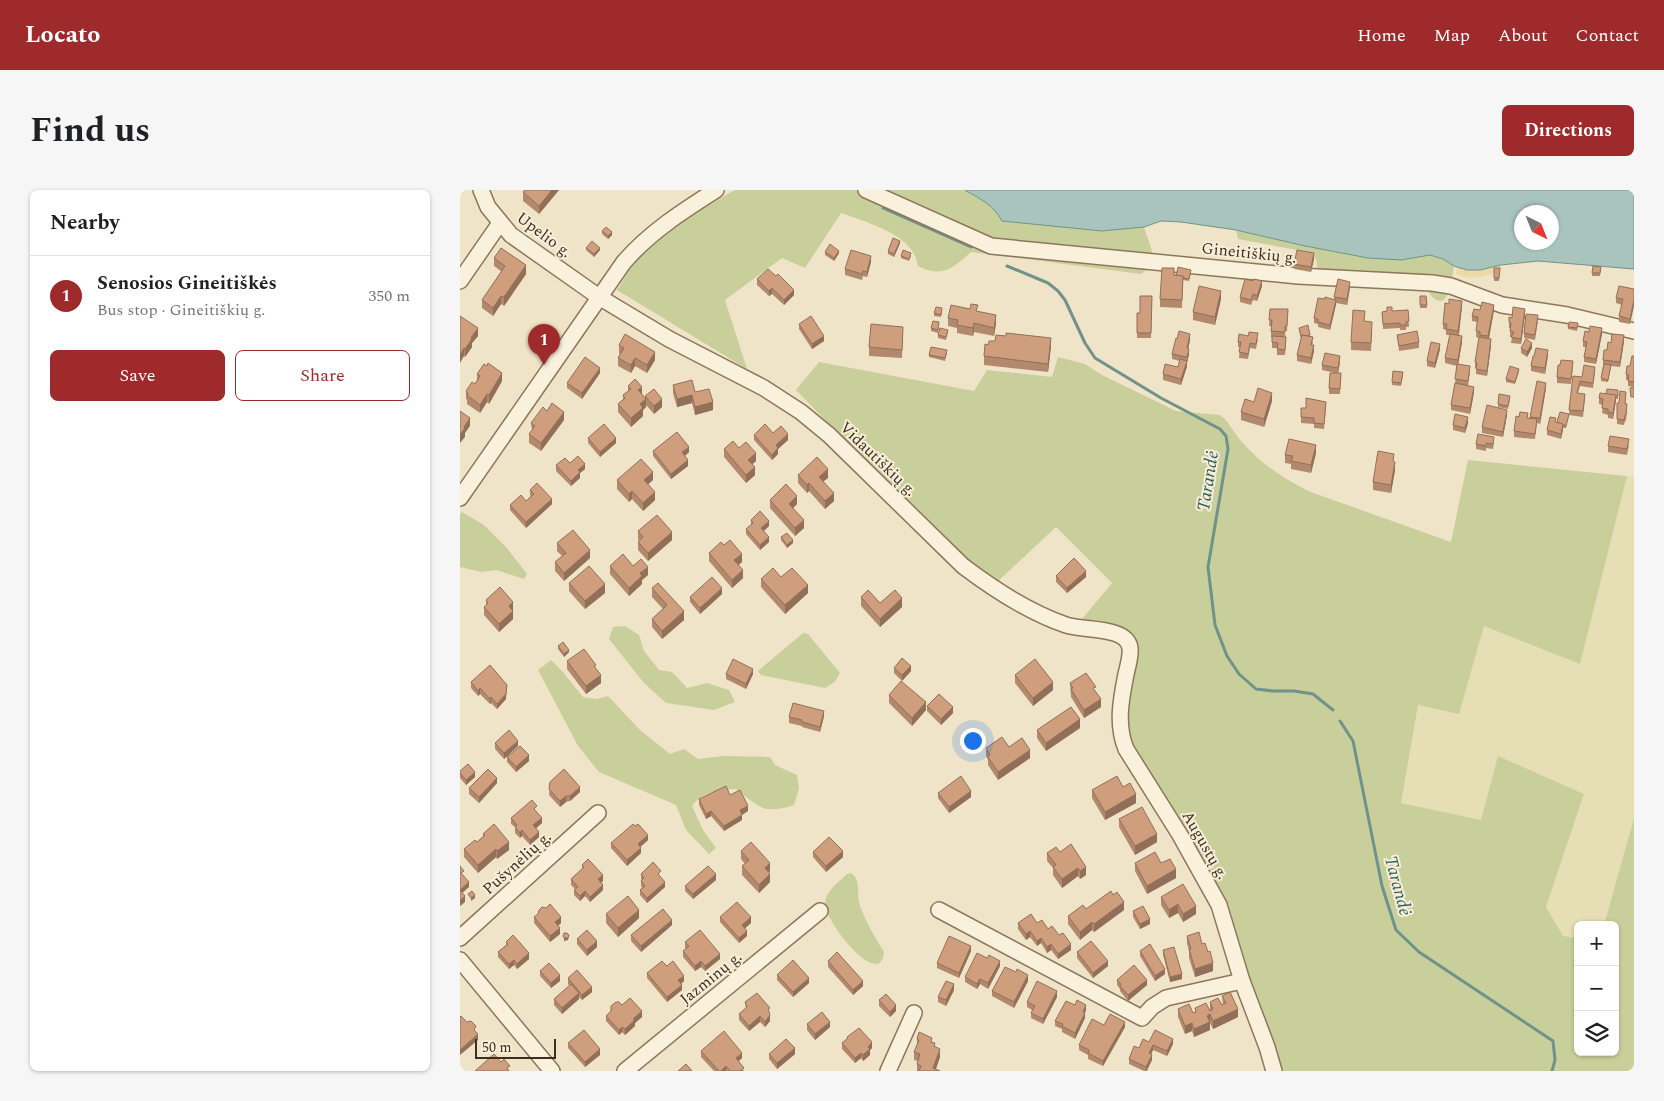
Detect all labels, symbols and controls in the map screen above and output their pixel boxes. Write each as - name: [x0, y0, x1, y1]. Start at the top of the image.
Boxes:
- text: Locato: [25, 17, 100, 53]
- text: Home: [1357, 22, 1406, 49]
- text: Map: [1434, 22, 1470, 49]
- text: About: [1498, 22, 1548, 49]
- text: Contact: [1576, 22, 1639, 49]
- text: Find us: [30, 104, 150, 157]
- button: Directions: [1502, 105, 1634, 156]
- north arrow: [1514, 205, 1559, 250]
- street label: Upelio g.: [511, 206, 577, 264]
- text: Nearby: [50, 207, 120, 239]
- street label: Gineitiškių g.: [1200, 236, 1298, 270]
- text: Senosios Gineitiškės: [97, 269, 277, 298]
- text: 1: [62, 284, 70, 308]
- text: 350 m: [368, 284, 410, 308]
- text: Bus stop · Gineitiškių g.: [97, 298, 265, 322]
- pin: 1: [528, 324, 560, 365]
- button: Save: [50, 350, 225, 401]
- button: Share: [235, 350, 410, 401]
- street label: Vidautiškių g.: [834, 416, 922, 502]
- water label: Tarandė: [1190, 449, 1226, 513]
- your location: [960, 728, 986, 754]
- street label: Augustų g.: [1176, 806, 1234, 884]
- street label: Pušynėlių g.: [477, 825, 557, 901]
- water label: Tarandė: [1377, 853, 1419, 919]
- map controls: [1574, 921, 1619, 1056]
- button: +: [1574, 921, 1619, 966]
- street label: Jazminų g.: [675, 945, 747, 1011]
- button: −: [1574, 966, 1619, 1011]
- button: layers: [1574, 1011, 1619, 1056]
- scale bar: [475, 1036, 556, 1059]
- text: 50 m: [482, 1037, 512, 1058]

